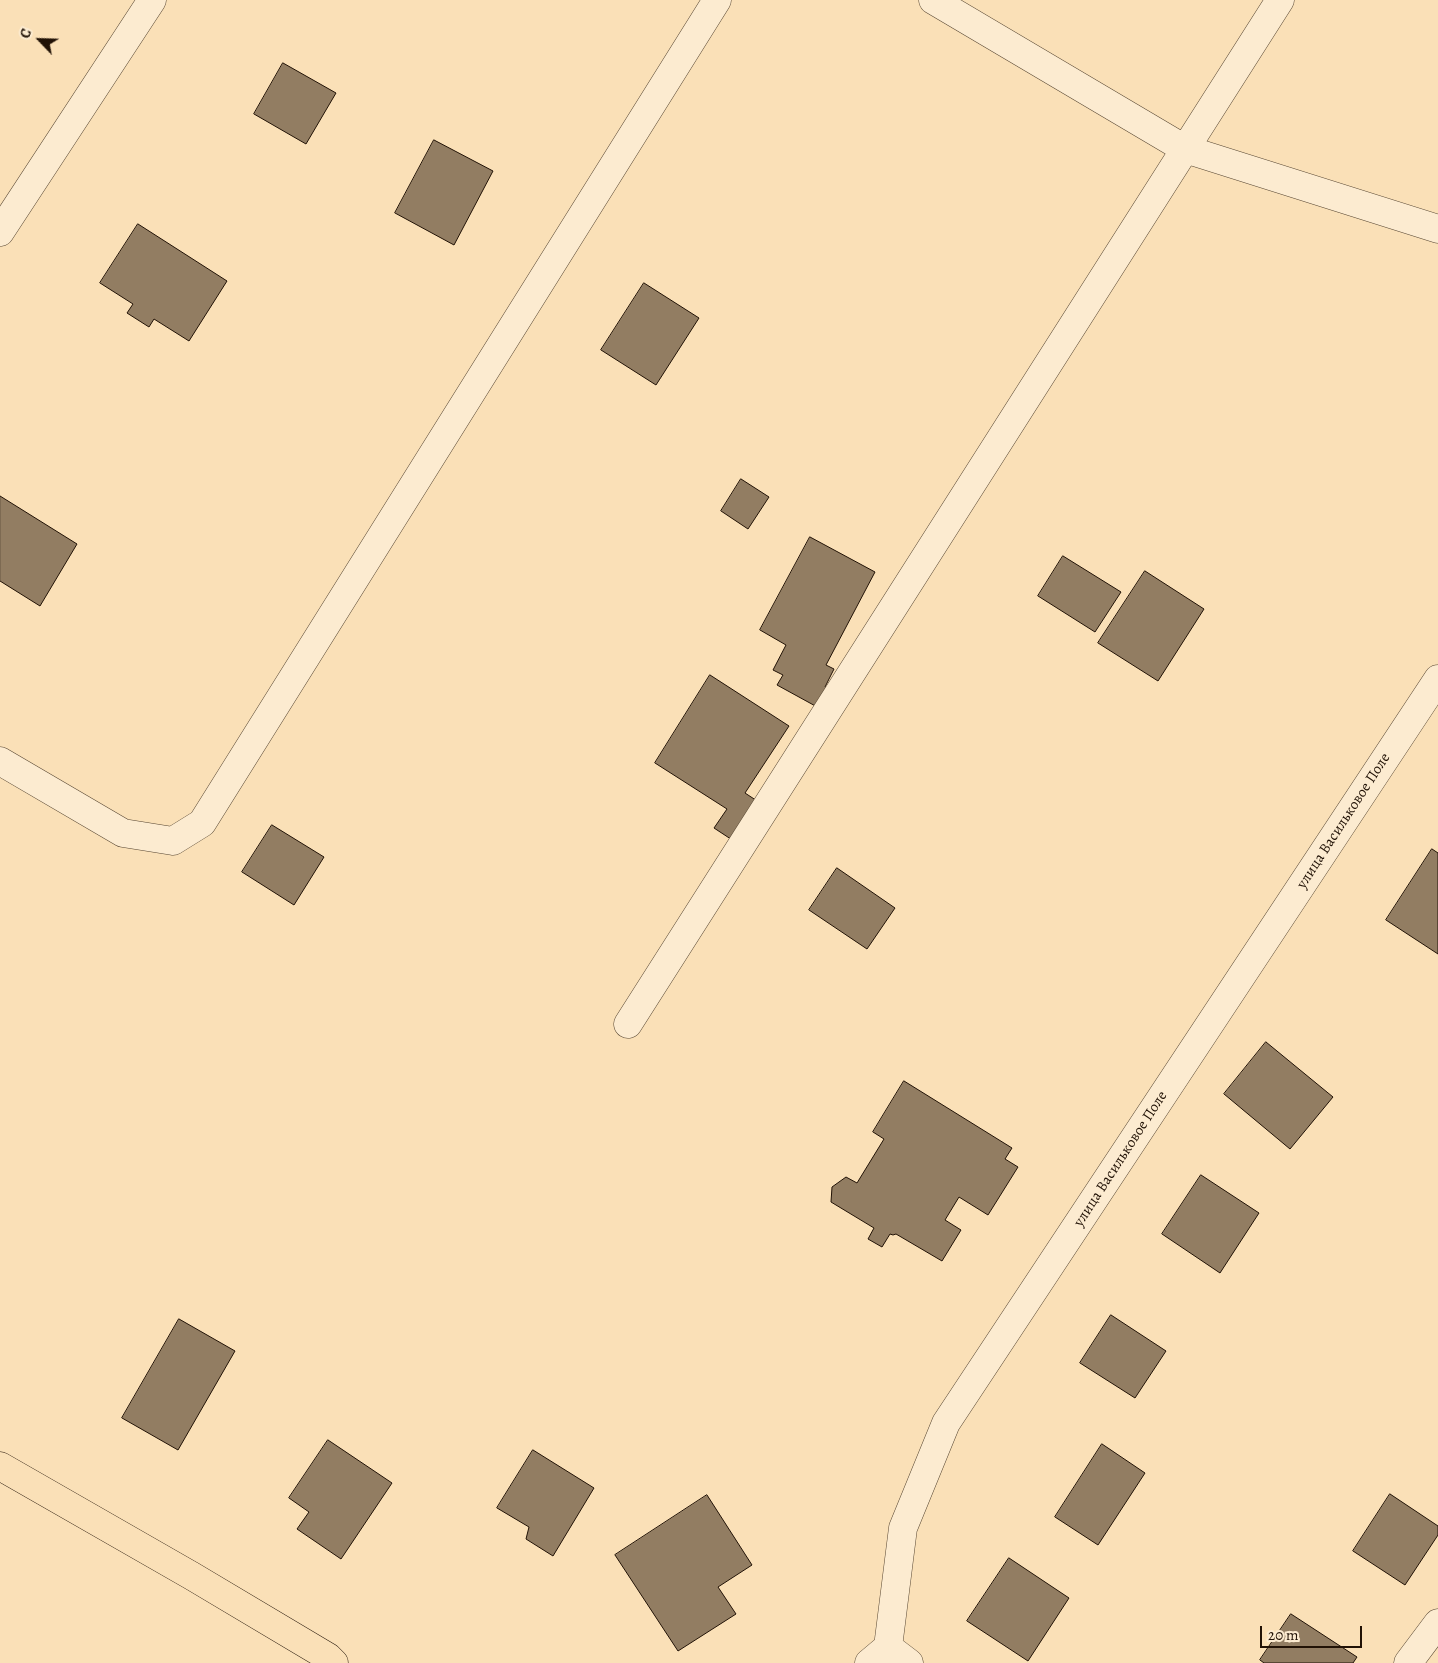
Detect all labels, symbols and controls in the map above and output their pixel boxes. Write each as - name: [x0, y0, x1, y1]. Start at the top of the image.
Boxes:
- north arrow: [15, 15, 65, 65]
- text: С: [15, 26, 36, 41]
- street label: улица Васильковое Поле: [1293, 750, 1395, 892]
- street label: улица Васильковое Поле: [1070, 1088, 1172, 1230]
- scale bar: [1263, 1616, 1366, 1648]
- text: 20 m: [1268, 1625, 1299, 1645]

